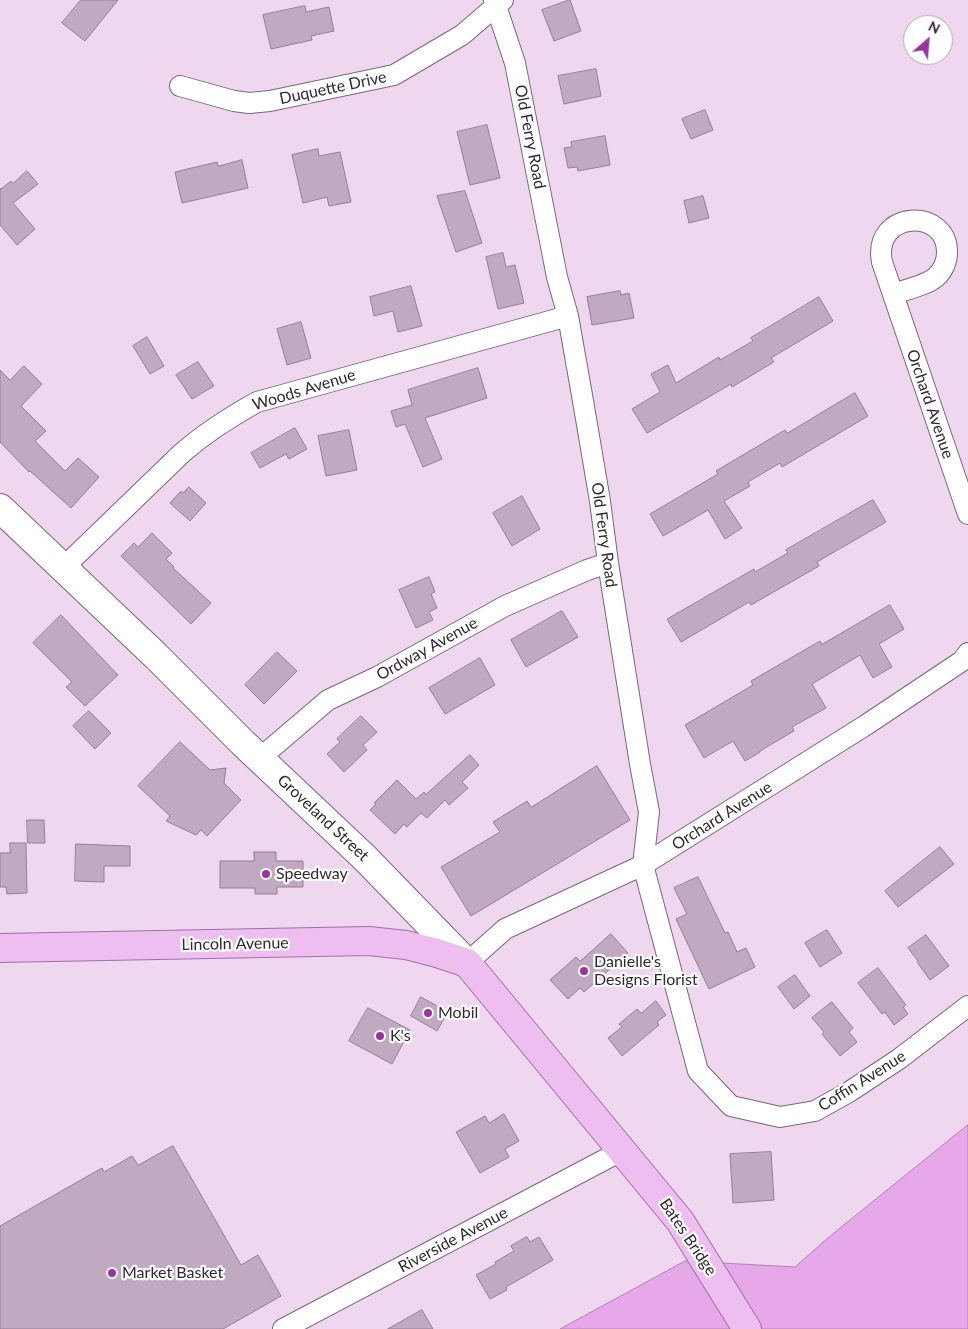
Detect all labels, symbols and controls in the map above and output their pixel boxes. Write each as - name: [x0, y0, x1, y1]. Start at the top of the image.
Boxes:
- north arrow: [903, 15, 953, 65]
- text: N: [926, 17, 943, 37]
- street label: Duquette Drive: [278, 67, 388, 109]
- street label: Old Ferry Road: [510, 83, 550, 191]
- street label: Orchard Avenue: [902, 347, 958, 461]
- street label: Woods Avenue: [250, 365, 358, 415]
- street label: Old Ferry Road: [587, 481, 621, 589]
- street label: Ordway Avenue: [373, 613, 481, 685]
- street label: Groveland Street: [273, 771, 373, 865]
- street label: Orchard Avenue: [668, 778, 776, 854]
- place label: Speedway: [276, 864, 348, 884]
- marker: Speedway: [260, 868, 272, 880]
- street label: Lincoln Avenue: [181, 933, 289, 955]
- place label: Danielle's Designs Florist: [594, 952, 698, 990]
- marker: Danielle's Designs Florist: [578, 965, 590, 977]
- place label: Mobil: [438, 1003, 478, 1023]
- marker: Mobil: [422, 1007, 434, 1019]
- place label: K's: [390, 1026, 411, 1046]
- marker: K's: [374, 1030, 386, 1042]
- street label: Coffin Avenue: [815, 1046, 909, 1116]
- street label: Bates Bridge: [655, 1195, 721, 1279]
- street label: Riverside Avenue: [395, 1203, 511, 1277]
- place label: Market Basket: [122, 1263, 223, 1283]
- marker: Market Basket: [106, 1267, 118, 1279]

